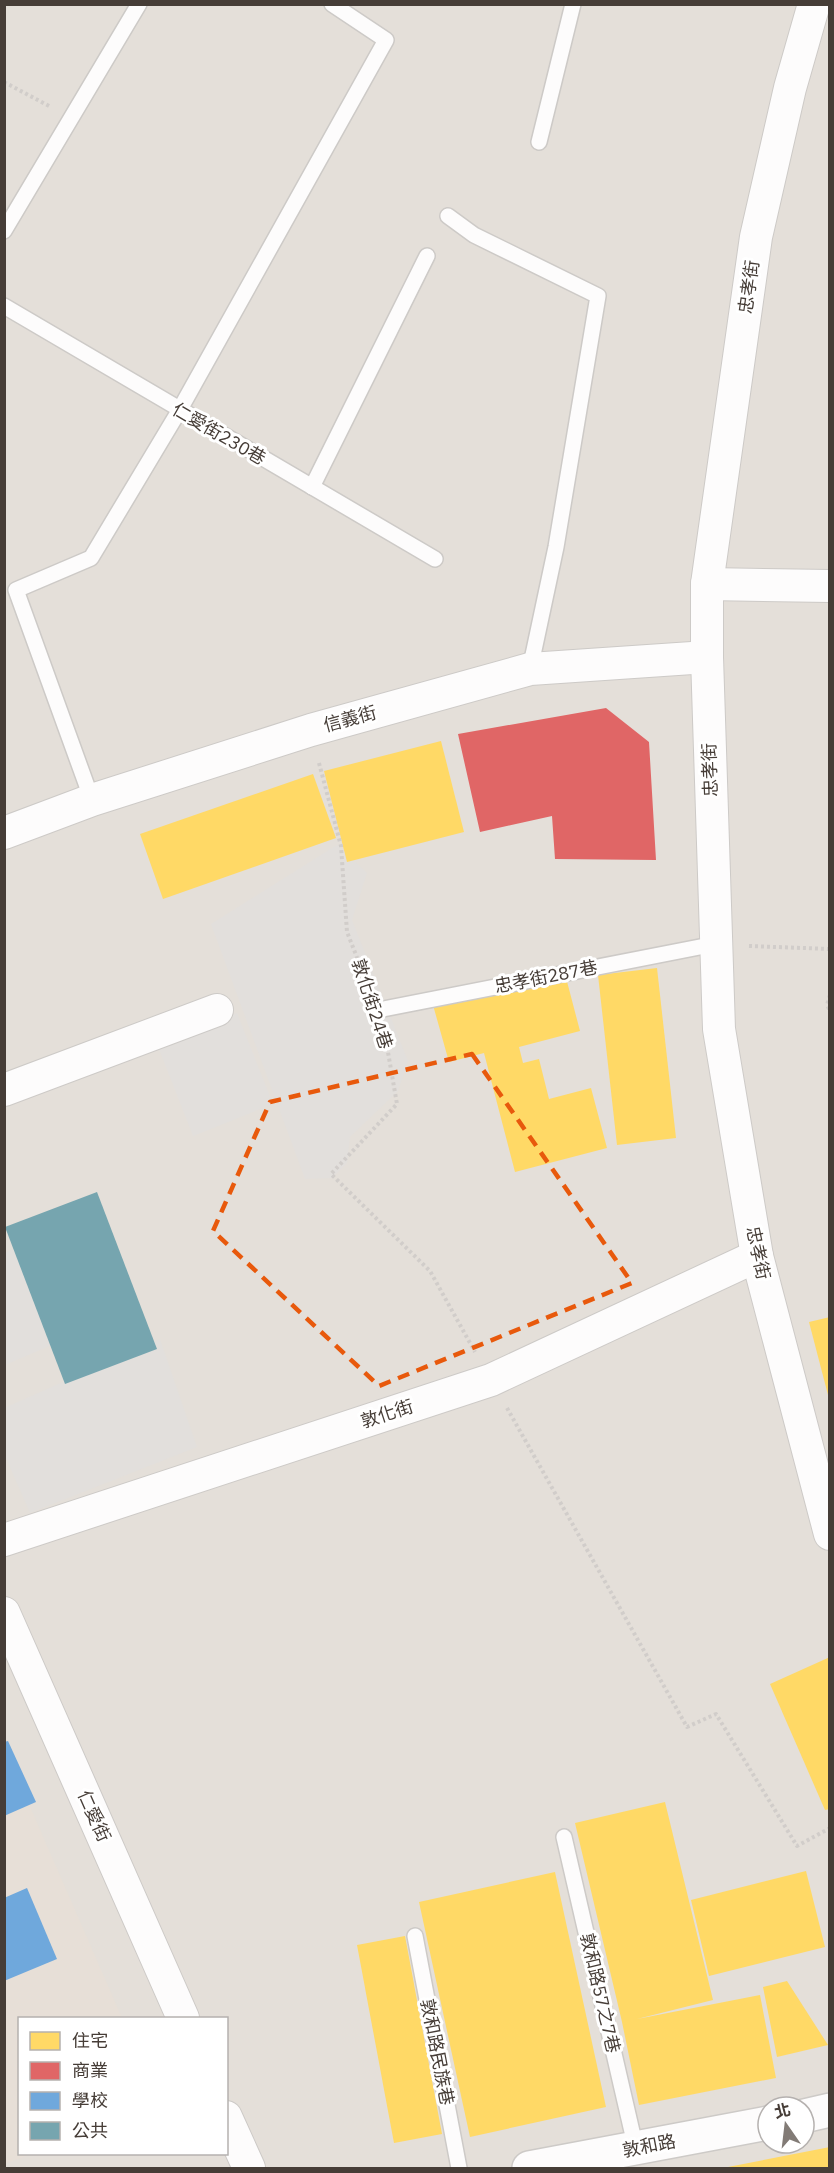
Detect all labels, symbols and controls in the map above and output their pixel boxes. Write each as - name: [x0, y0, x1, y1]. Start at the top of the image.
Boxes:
- street label: 忠孝街: [733, 259, 764, 315]
- street label: 仁愛街230巷: [168, 398, 270, 470]
- street label: 信義街: [321, 700, 379, 737]
- street label: 忠孝街: [697, 743, 722, 797]
- street label: 忠孝街287巷: [492, 955, 599, 998]
- street label: 敦化街24巷: [347, 956, 398, 1052]
- street label: 忠孝街: [742, 1224, 775, 1282]
- street label: 敦化街: [358, 1394, 416, 1433]
- street label: 仁愛街: [73, 1786, 116, 1845]
- street label: 敦和路57之7巷: [576, 1931, 625, 2055]
- street label: 敦和路民族巷: [416, 1997, 459, 2107]
- legend: [18, 2017, 228, 2155]
- text: 住宅: [72, 2029, 108, 2052]
- text: 商業: [72, 2059, 108, 2082]
- text: 學校: [72, 2089, 108, 2112]
- north arrow: [756, 2095, 816, 2155]
- text: 北: [772, 2099, 793, 2122]
- text: 公共: [72, 2119, 108, 2142]
- street label: 敦和路: [620, 2129, 678, 2162]

